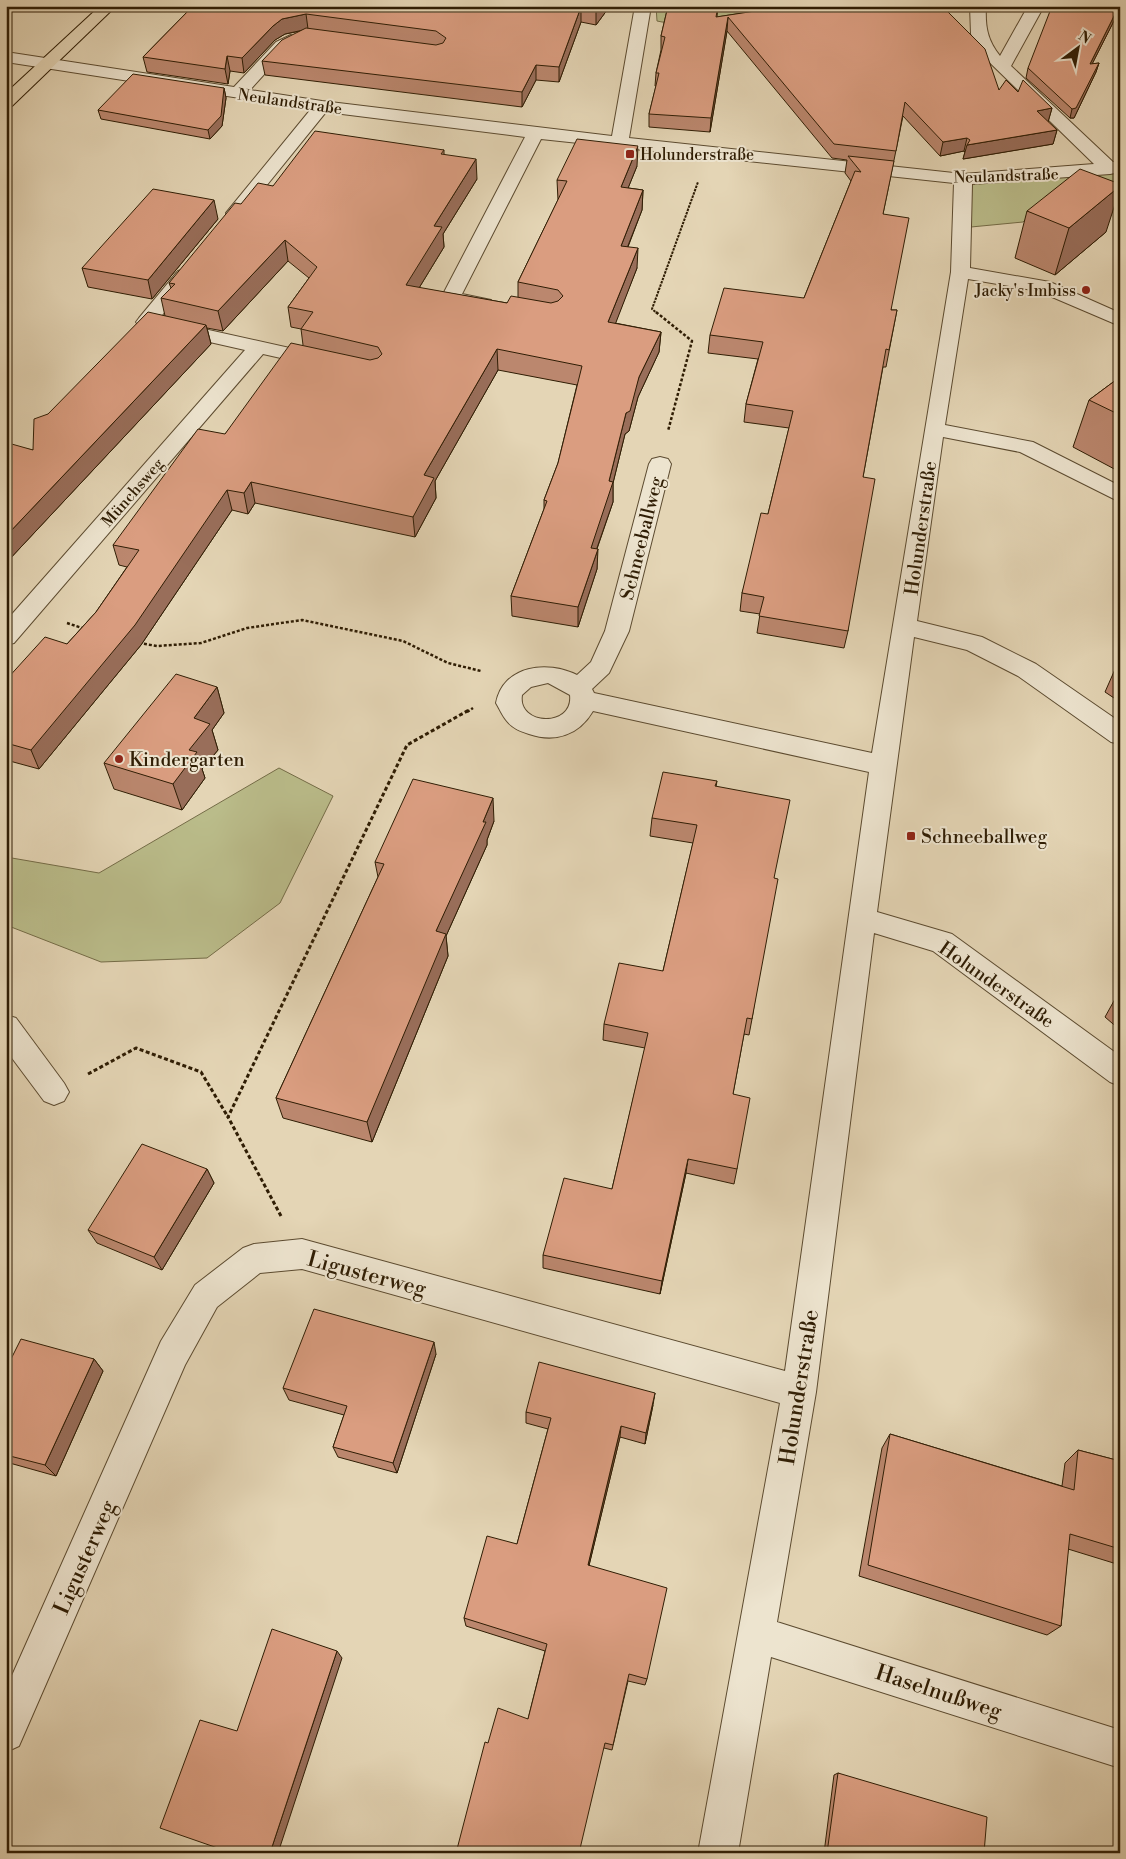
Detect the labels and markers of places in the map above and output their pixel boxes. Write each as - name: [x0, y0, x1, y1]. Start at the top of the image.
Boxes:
- place label: Holunderstraße: [640, 145, 754, 165]
- marker: Holunderstraße: [624, 148, 636, 160]
- place label: Jacky's Imbiss: [974, 281, 1076, 301]
- marker: Jacky's Imbiss: [1080, 284, 1092, 296]
- place label: Kindergarten: [129, 748, 245, 772]
- marker: Kindergarten: [113, 753, 125, 765]
- place label: Schneeballweg: [921, 825, 1047, 849]
- marker: Schneeballweg: [905, 830, 917, 842]

